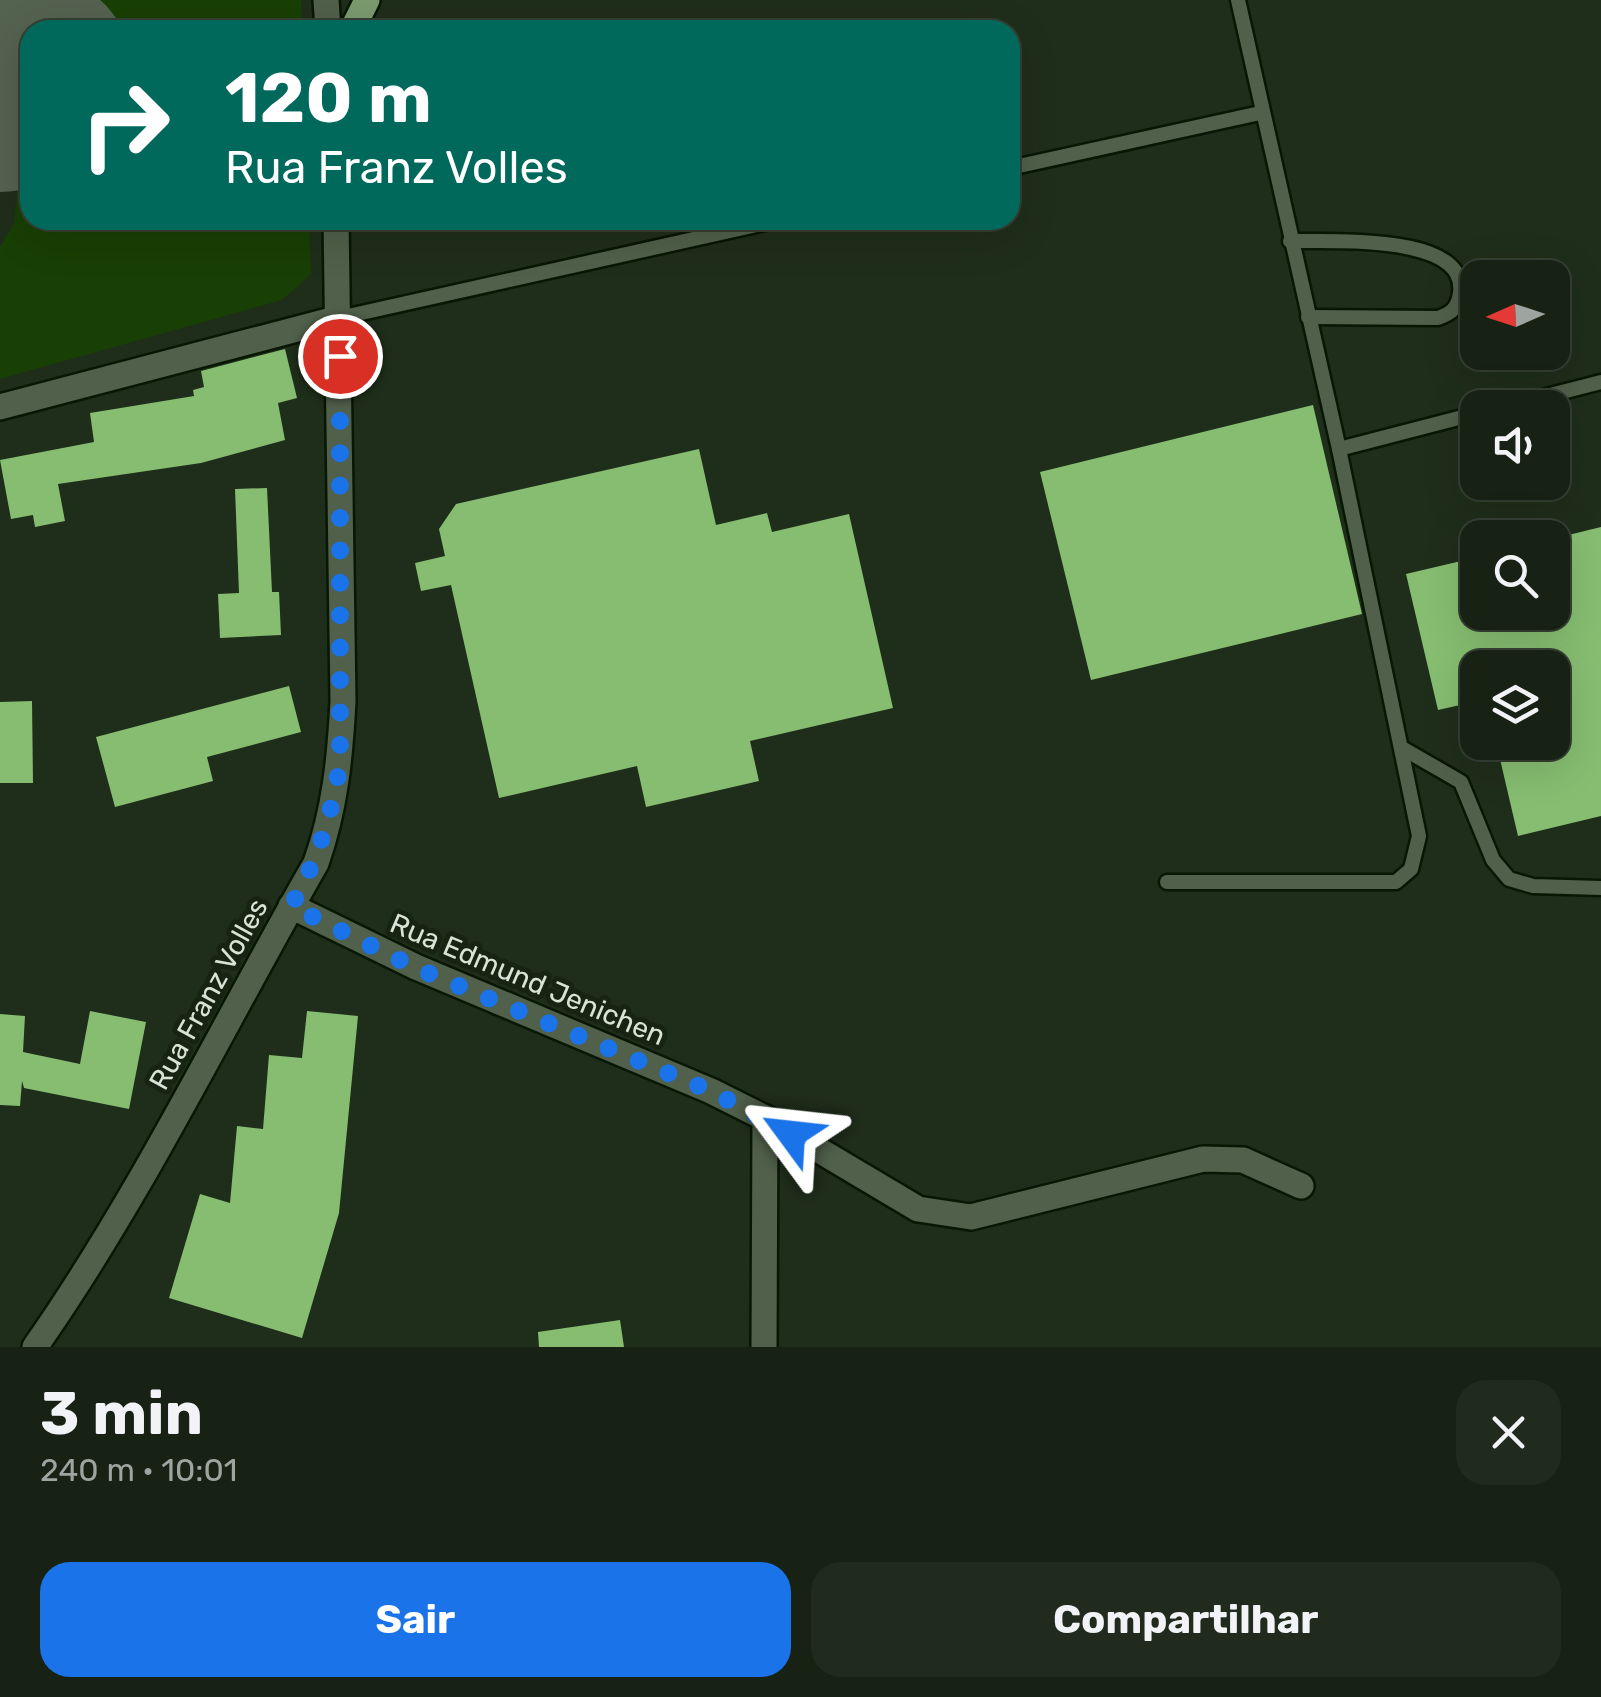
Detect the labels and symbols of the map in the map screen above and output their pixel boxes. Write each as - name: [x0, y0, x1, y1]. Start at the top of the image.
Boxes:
- north arrow: [1460, 260, 1570, 370]
- pin: [298, 314, 383, 399]
- street label: Rua Franz Volles: [142, 893, 275, 1095]
- street label: Rua Edmund Jenichen: [385, 907, 670, 1052]
- position arrow: [739, 1082, 843, 1186]

